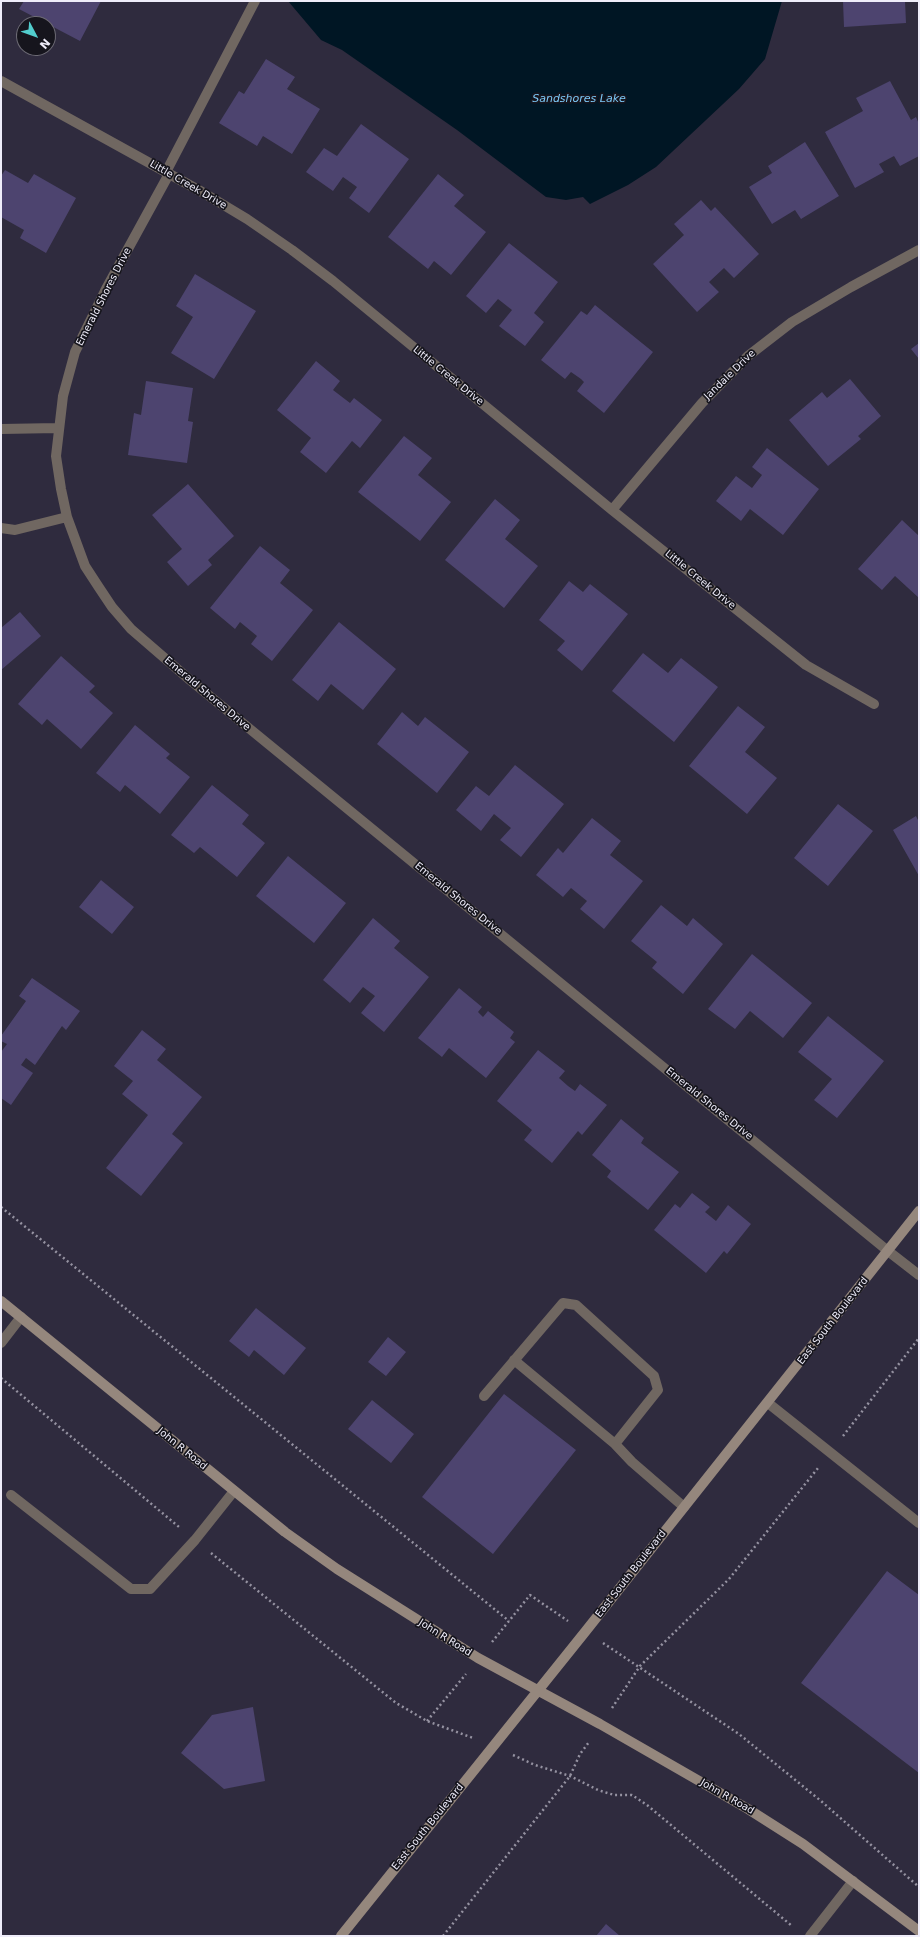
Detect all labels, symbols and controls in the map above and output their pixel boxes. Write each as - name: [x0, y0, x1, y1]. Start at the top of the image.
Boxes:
- north arrow: [16, 16, 56, 56]
- text: N: [37, 36, 53, 51]
- water label: Sandshores Lake: [532, 92, 626, 106]
- street label: Little Creek Drive: [147, 158, 229, 212]
- street label: Emerald Shores Drive: [74, 246, 134, 348]
- street label: Little Creek Drive: [410, 344, 486, 408]
- street label: Jandale Drive: [702, 348, 758, 402]
- street label: Little Creek Drive: [662, 548, 738, 612]
- street label: Emerald Shores Drive: [162, 654, 252, 734]
- street label: Emerald Shores Drive: [412, 860, 504, 938]
- street label: Emerald Shores Drive: [663, 1065, 755, 1143]
- street label: East South Boulevard: [795, 1275, 871, 1367]
- street label: John R Road: [155, 1425, 209, 1473]
- street label: East South Boulevard: [593, 1528, 669, 1620]
- street label: John R Road: [416, 1617, 474, 1659]
- street label: John R Road: [698, 1777, 756, 1817]
- street label: East South Boulevard: [389, 1781, 467, 1873]

